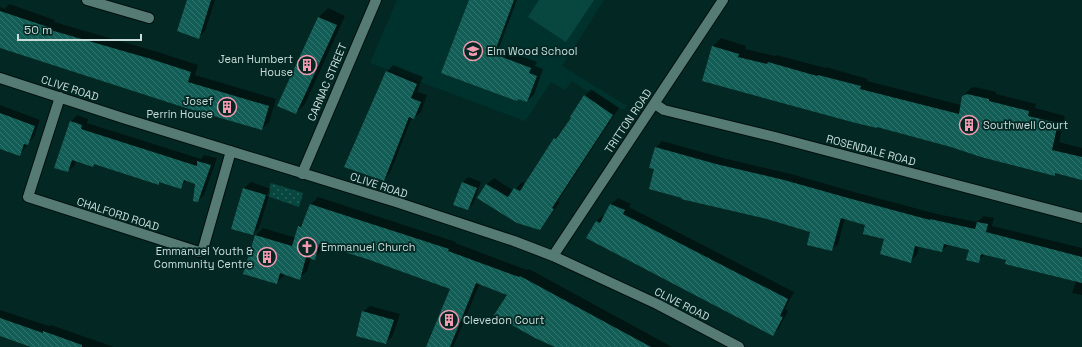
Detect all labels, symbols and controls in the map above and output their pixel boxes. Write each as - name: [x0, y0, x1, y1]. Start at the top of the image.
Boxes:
- scale bar: [18, 16, 141, 42]
- text: 50 m: [24, 22, 52, 38]
- street label: CARNAC STREET: [304, 40, 350, 123]
- school or university icon: Elm Wood School: [462, 40, 484, 62]
- place label: Elm Wood School: [487, 44, 577, 58]
- place label: Jean Humbert House: [218, 52, 293, 79]
- building icon: Jean Humbert House: [296, 54, 318, 76]
- street label: CLIVE ROAD: [39, 72, 101, 104]
- street label: TRITTON ROAD: [601, 86, 655, 156]
- place label: Josef Perrin House: [146, 94, 213, 121]
- building icon: Josef Perrin House: [216, 96, 238, 118]
- building icon: Southwell Court: [958, 114, 980, 136]
- place label: Southwell Court: [983, 118, 1068, 132]
- street label: ROSENDALE ROAD: [825, 131, 917, 169]
- street label: CLIVE ROAD: [348, 169, 410, 201]
- street label: CHALFORD ROAD: [75, 194, 161, 234]
- church icon: Emmanuel Church: [296, 236, 318, 258]
- place label: Emmanuel Church: [321, 240, 416, 254]
- place label: Emmanuel Youth & Community Centre: [154, 244, 253, 271]
- building icon: Emmanuel Youth & Community Centre: [256, 246, 278, 268]
- street label: CLIVE ROAD: [652, 284, 712, 324]
- building icon: Clevedon Court: [438, 309, 460, 331]
- place label: Clevedon Court: [463, 313, 545, 327]

